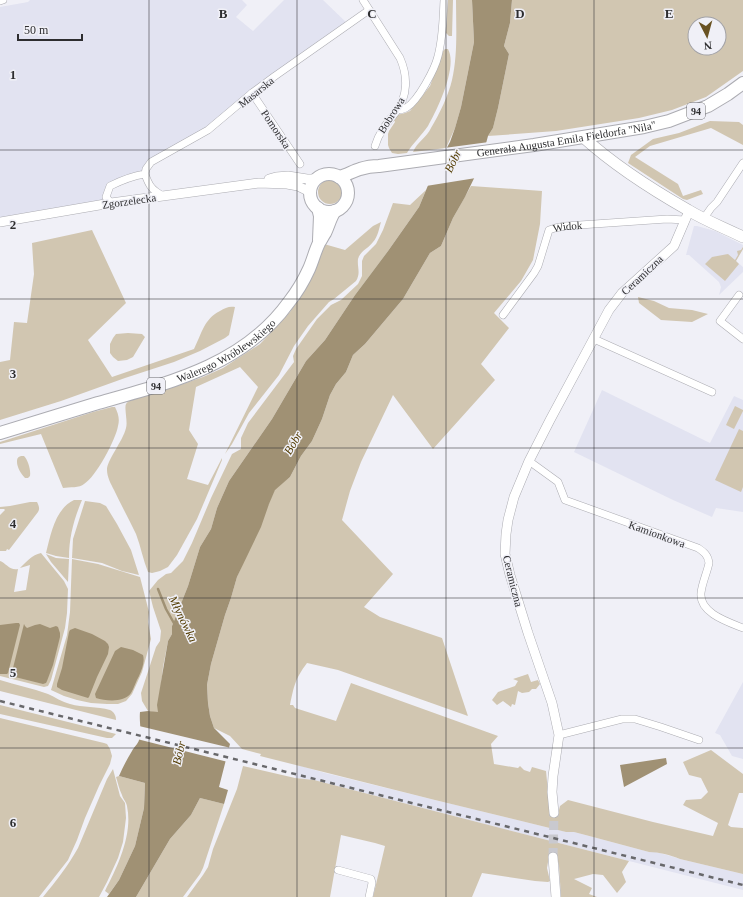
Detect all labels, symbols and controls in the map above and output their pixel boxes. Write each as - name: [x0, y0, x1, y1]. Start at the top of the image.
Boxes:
- text: B: [219, 6, 228, 21]
- text: C: [367, 6, 377, 21]
- text: D: [515, 6, 525, 21]
- text: E: [665, 6, 673, 21]
- scale bar: [18, 16, 82, 42]
- north arrow: [687, 16, 727, 56]
- text: 50 m: [24, 23, 49, 37]
- text: N: [703, 40, 713, 52]
- text: 1: [10, 67, 16, 82]
- street label: Masarska: [236, 74, 276, 110]
- street label: Bobrowa: [375, 95, 407, 135]
- road number: 94: [687, 103, 705, 119]
- street label: Pomorska: [259, 107, 293, 151]
- street label: Generała Augusta Emila Fieldorfa "Nila": [476, 118, 657, 159]
- water label: Bóbr: [441, 147, 465, 175]
- street label: Zgorzelecka: [101, 191, 157, 211]
- text: 2: [10, 217, 16, 232]
- street label: Widok: [552, 219, 583, 234]
- street label: Ceramiczna: [619, 253, 665, 297]
- street label: Walerego Wróblewskiego: [175, 316, 278, 385]
- text: 3: [10, 366, 17, 381]
- road number: 94: [147, 378, 165, 394]
- water label: Bóbr: [281, 429, 305, 457]
- text: 4: [10, 516, 17, 531]
- street label: Kamionkowa: [627, 518, 687, 550]
- street label: Ceramiczna: [501, 554, 525, 608]
- water label: Młynówka: [165, 593, 200, 645]
- text: 5: [10, 665, 17, 680]
- water label: Bóbr: [169, 739, 189, 766]
- text: 6: [10, 815, 17, 830]

